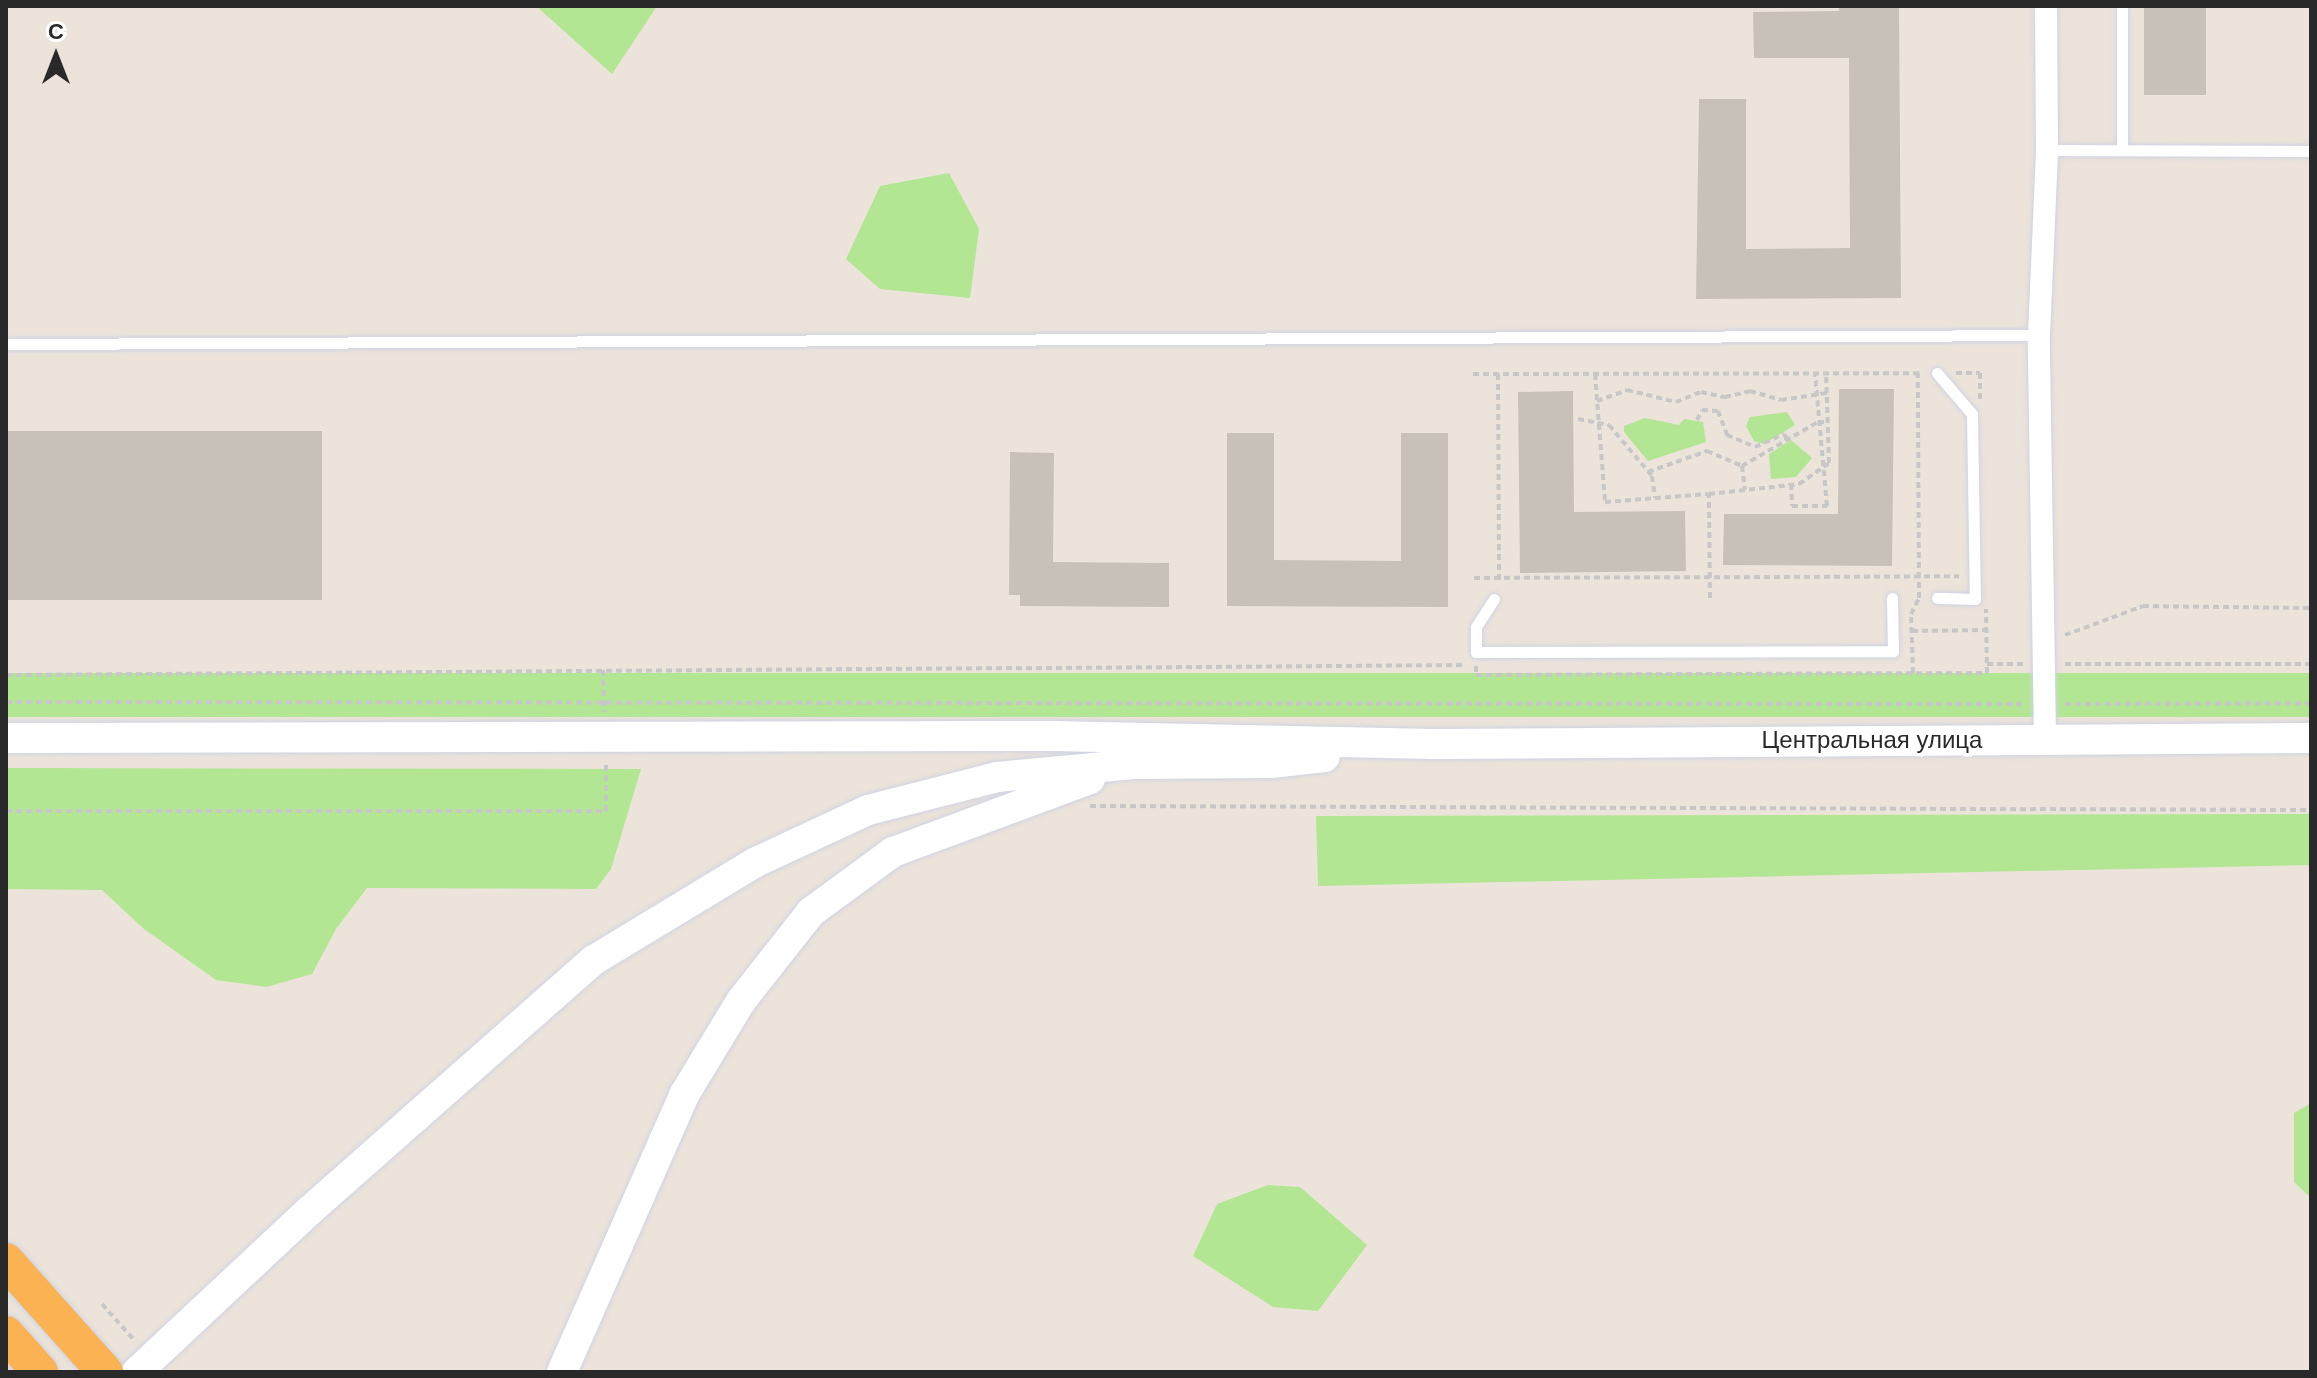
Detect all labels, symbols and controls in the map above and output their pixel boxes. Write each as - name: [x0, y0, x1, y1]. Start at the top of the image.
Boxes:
- north arrow: [16, 16, 96, 96]
- text: С: [48, 19, 64, 44]
- street label: Центральная улица: [1762, 726, 1982, 754]

